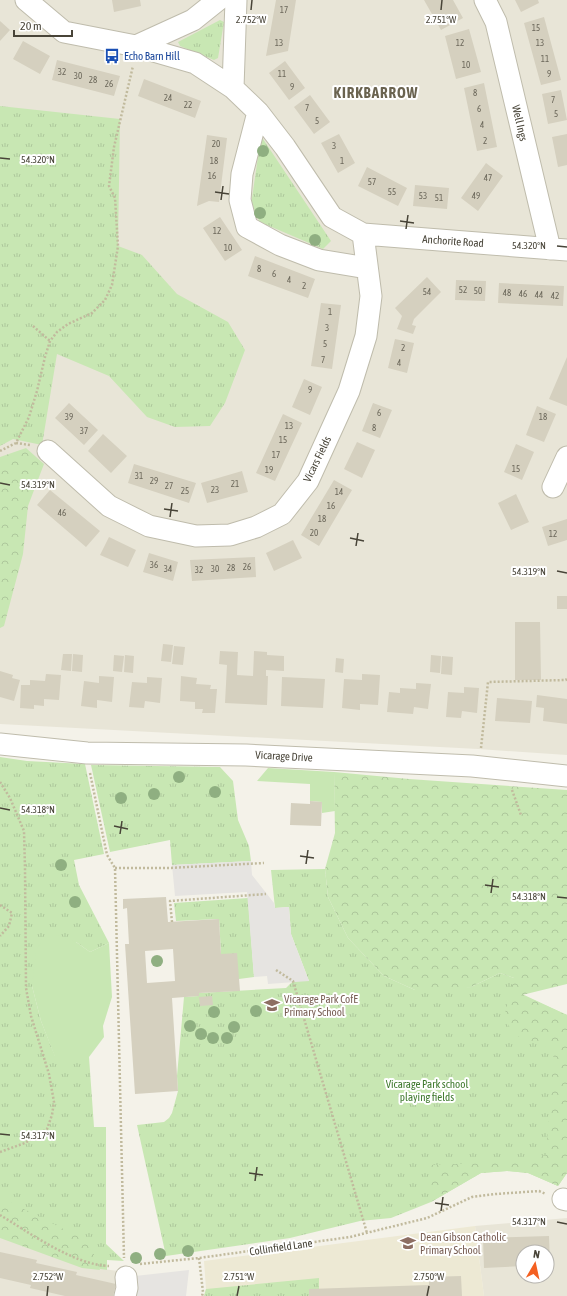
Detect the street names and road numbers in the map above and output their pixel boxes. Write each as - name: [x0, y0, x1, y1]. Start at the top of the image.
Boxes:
- street label: Well Ings: [510, 104, 530, 142]
- street label: Anchorite Road: [422, 233, 484, 249]
- street label: Vicars Fields: [301, 434, 333, 484]
- street label: Vicarage Drive: [255, 749, 313, 763]
- street label: Collinfield Lane: [249, 1237, 313, 1257]

